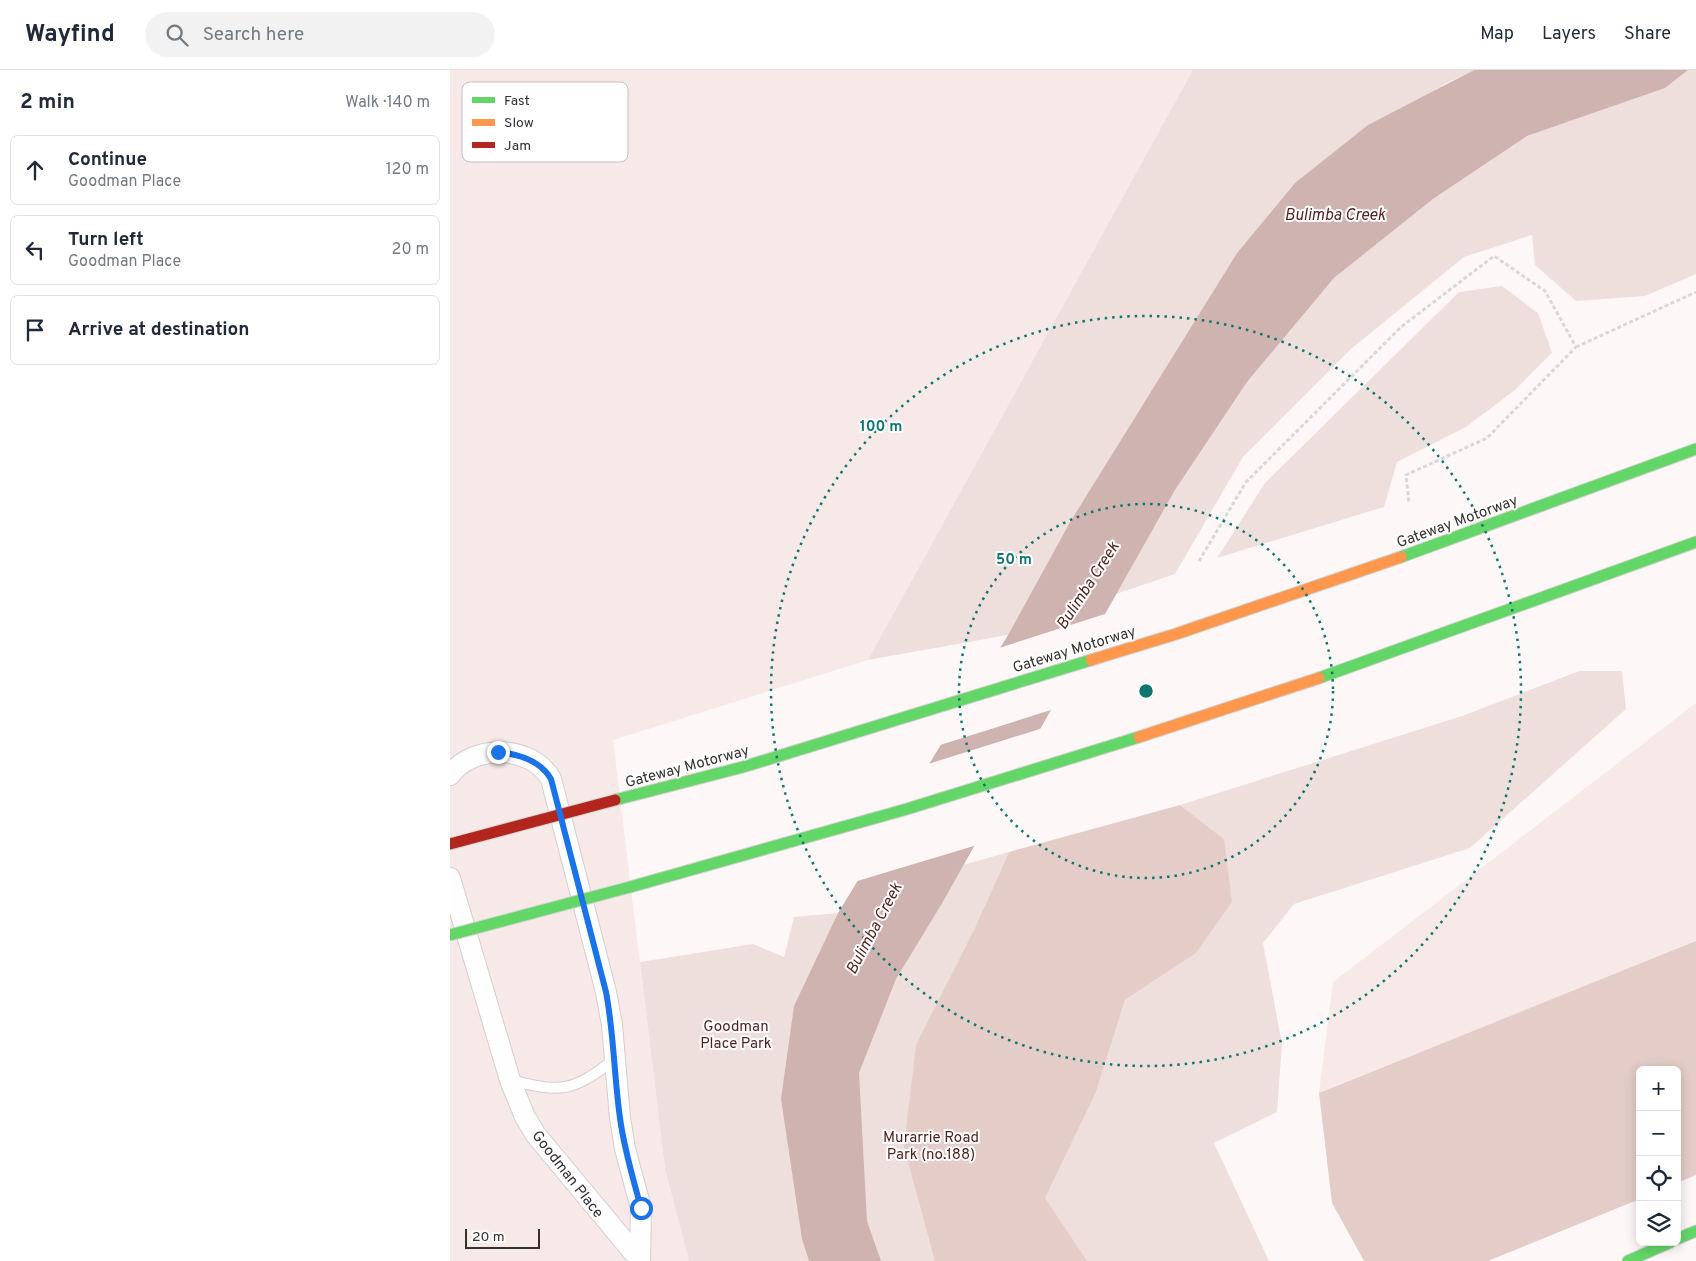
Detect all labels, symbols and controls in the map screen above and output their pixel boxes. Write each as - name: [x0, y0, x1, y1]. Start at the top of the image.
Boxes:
- search box: [145, 12, 495, 57]
- text: Wayfind: [25, 20, 115, 50]
- icon: search: [163, 21, 191, 49]
- text: Search here: [203, 23, 304, 47]
- text: Map: [1480, 23, 1514, 46]
- text: Layers: [1542, 23, 1596, 46]
- text: Share: [1624, 23, 1671, 46]
- legend: [462, 82, 628, 162]
- text: 2 min: [20, 89, 75, 116]
- text: Walk · 140 m: [345, 93, 430, 113]
- text: Fast: [504, 93, 530, 110]
- text: Slow: [504, 115, 534, 132]
- text: Jam: [504, 138, 531, 155]
- text: Continue: [68, 148, 147, 172]
- icon: ahead: [21, 156, 49, 184]
- text: 120 m: [386, 160, 429, 180]
- text: Goodman Place: [68, 172, 181, 192]
- water label: Bulimba Creek: [1285, 206, 1386, 226]
- text: Turn left: [68, 228, 144, 252]
- icon: left: [21, 236, 49, 264]
- text: 20 m: [392, 240, 429, 260]
- text: Goodman Place: [68, 252, 181, 272]
- icon: arrive: [21, 316, 49, 344]
- text: Arrive at destination: [68, 318, 249, 342]
- text: 100 m: [860, 418, 902, 437]
- street label: Gateway Motorway: [1394, 492, 1521, 553]
- water label: Bulimba Creek: [1053, 538, 1125, 634]
- text: 50 m: [996, 551, 1032, 570]
- street label: Gateway Motorway: [1011, 623, 1138, 678]
- centre of rings: [1137, 682, 1155, 700]
- route end: [487, 741, 510, 764]
- street label: Gateway Motorway: [623, 742, 752, 793]
- water label: Bulimba Creek: [842, 879, 908, 978]
- park label: Goodman Place Park: [700, 1018, 772, 1054]
- map controls: [1636, 1066, 1681, 1246]
- button: +: [1636, 1066, 1681, 1111]
- button: −: [1636, 1111, 1681, 1156]
- street label: Goodman Place: [527, 1127, 607, 1223]
- park label: Murarrie Road Park (no.188): [883, 1129, 979, 1165]
- button: locate: [1636, 1156, 1681, 1201]
- route start: [630, 1197, 653, 1220]
- button: layers: [1636, 1201, 1681, 1246]
- scale bar: [465, 1226, 540, 1249]
- text: 20 m: [472, 1229, 505, 1246]

